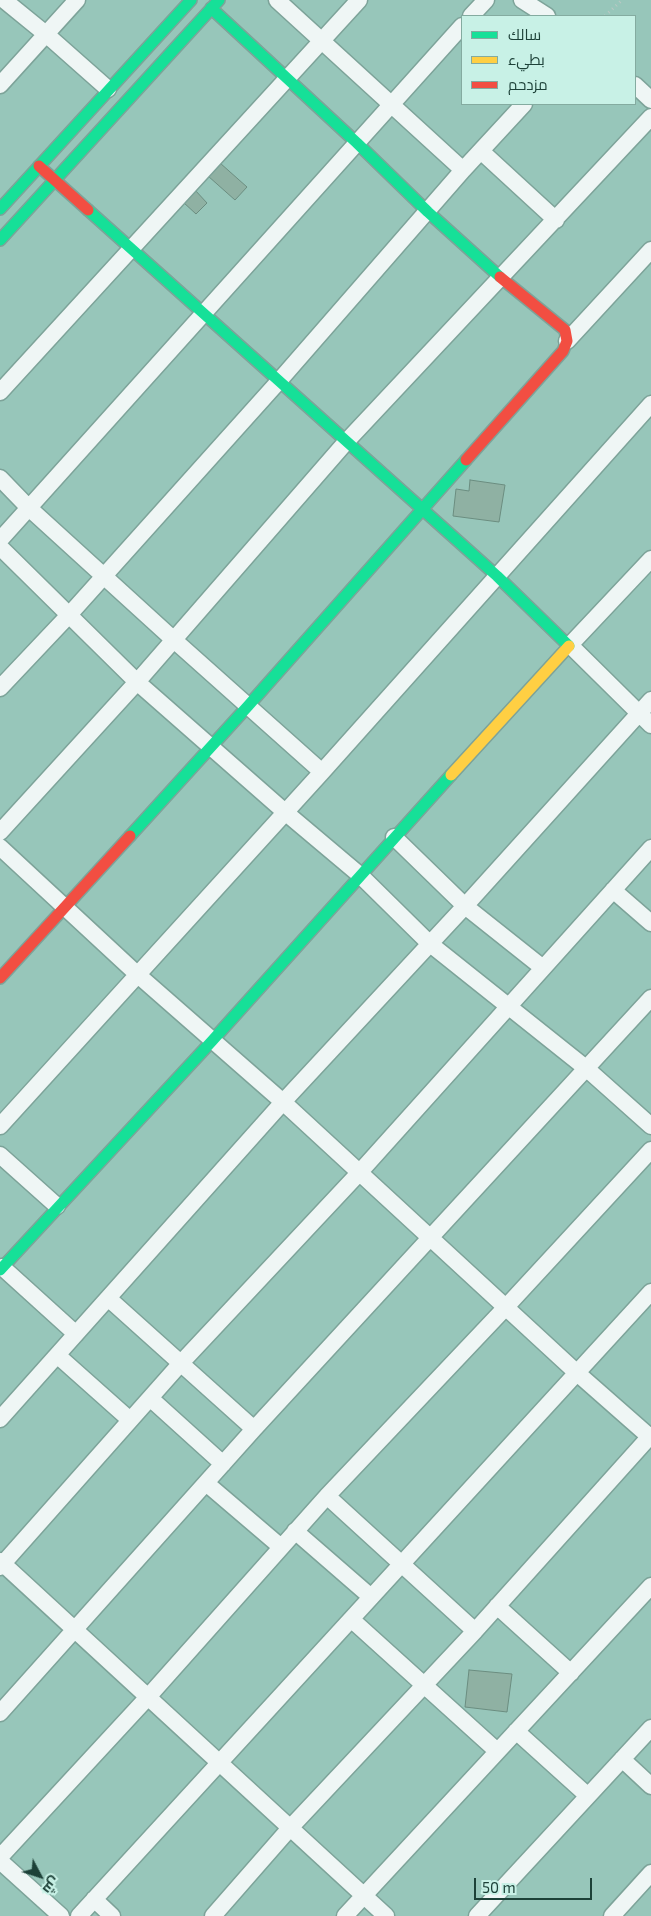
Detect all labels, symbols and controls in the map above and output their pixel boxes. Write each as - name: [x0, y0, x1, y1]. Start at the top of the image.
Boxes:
- legend: [461, 15, 636, 105]
- text: سالك: [508, 25, 541, 43]
- text: بطيء: [508, 50, 545, 68]
- text: مزدحم: [508, 75, 548, 93]
- north arrow: [15, 1851, 65, 1901]
- scale bar: [476, 1868, 594, 1900]
- text: ش: [40, 1874, 64, 1898]
- text: 50 m: [482, 1878, 516, 1896]

